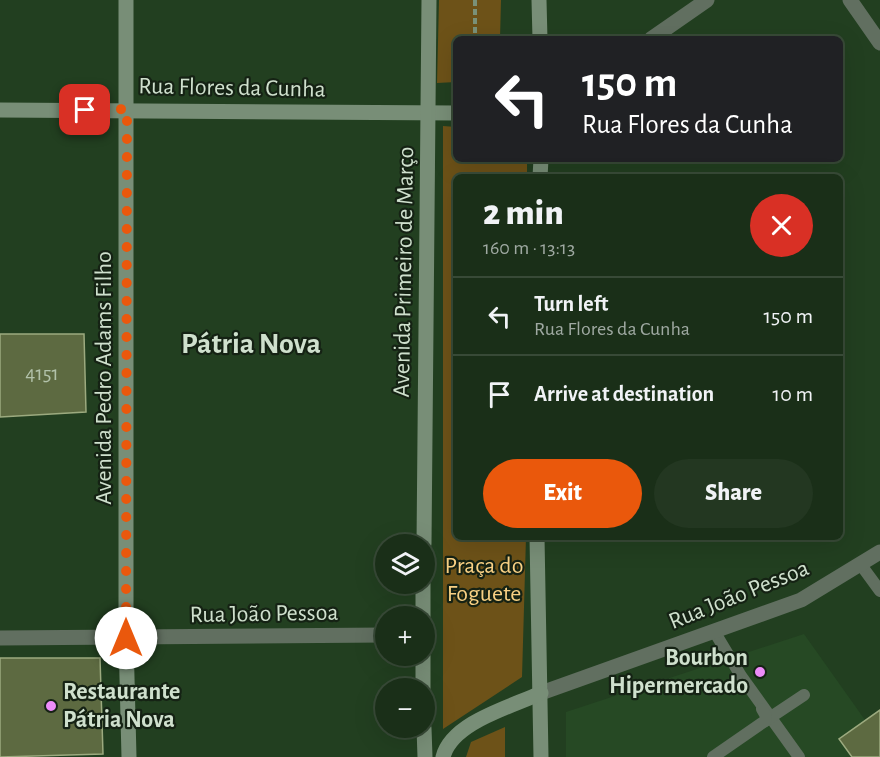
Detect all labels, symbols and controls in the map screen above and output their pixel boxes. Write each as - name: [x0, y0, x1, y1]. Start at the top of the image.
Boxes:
- icon: left: [483, 60, 561, 138]
- text: 150 m: [582, 62, 677, 104]
- street label: Rua Flores da Cunha: [138, 74, 326, 102]
- pin: [59, 84, 110, 135]
- icon: arrive: [68, 93, 101, 126]
- text: Rua Flores da Cunha: [582, 111, 793, 138]
- street label: Avenida Primeiro de Março: [390, 146, 418, 398]
- button: close: [750, 194, 813, 257]
- text: 2 min: [483, 195, 564, 231]
- text: 160 m · 13:13: [483, 238, 575, 258]
- street label: Avenida Pedro Adams Filho: [92, 251, 116, 505]
- text: Turn left: [534, 293, 608, 315]
- icon: left: [483, 300, 516, 333]
- text: 150 m: [763, 305, 813, 327]
- text: Rua Flores da Cunha: [534, 319, 690, 339]
- district label: Pátria Nova: [181, 329, 321, 359]
- house number: 4151: [25, 363, 59, 384]
- icon: arrive: [483, 378, 516, 411]
- text: Arrive at destination: [534, 383, 714, 405]
- text: 10 m: [773, 383, 813, 405]
- button: Exit: [483, 459, 642, 528]
- button: Share: [654, 459, 813, 528]
- map controls: [375, 534, 435, 738]
- button: layers: [375, 534, 435, 594]
- park label: Praça do Foguete: [445, 554, 523, 606]
- street label: Rua João Pessoa: [665, 556, 813, 634]
- street label: Rua João Pessoa: [189, 601, 339, 627]
- position arrow: [94, 606, 158, 670]
- button: +: [375, 606, 435, 666]
- place label: Bourbon Hipermercado: [609, 646, 748, 698]
- marker: Bourbon Hipermercado: [753, 665, 767, 679]
- button: −: [375, 678, 435, 738]
- place label: Restaurante Pátria Nova: [63, 680, 180, 732]
- marker: Restaurante Pátria Nova: [44, 699, 58, 713]

